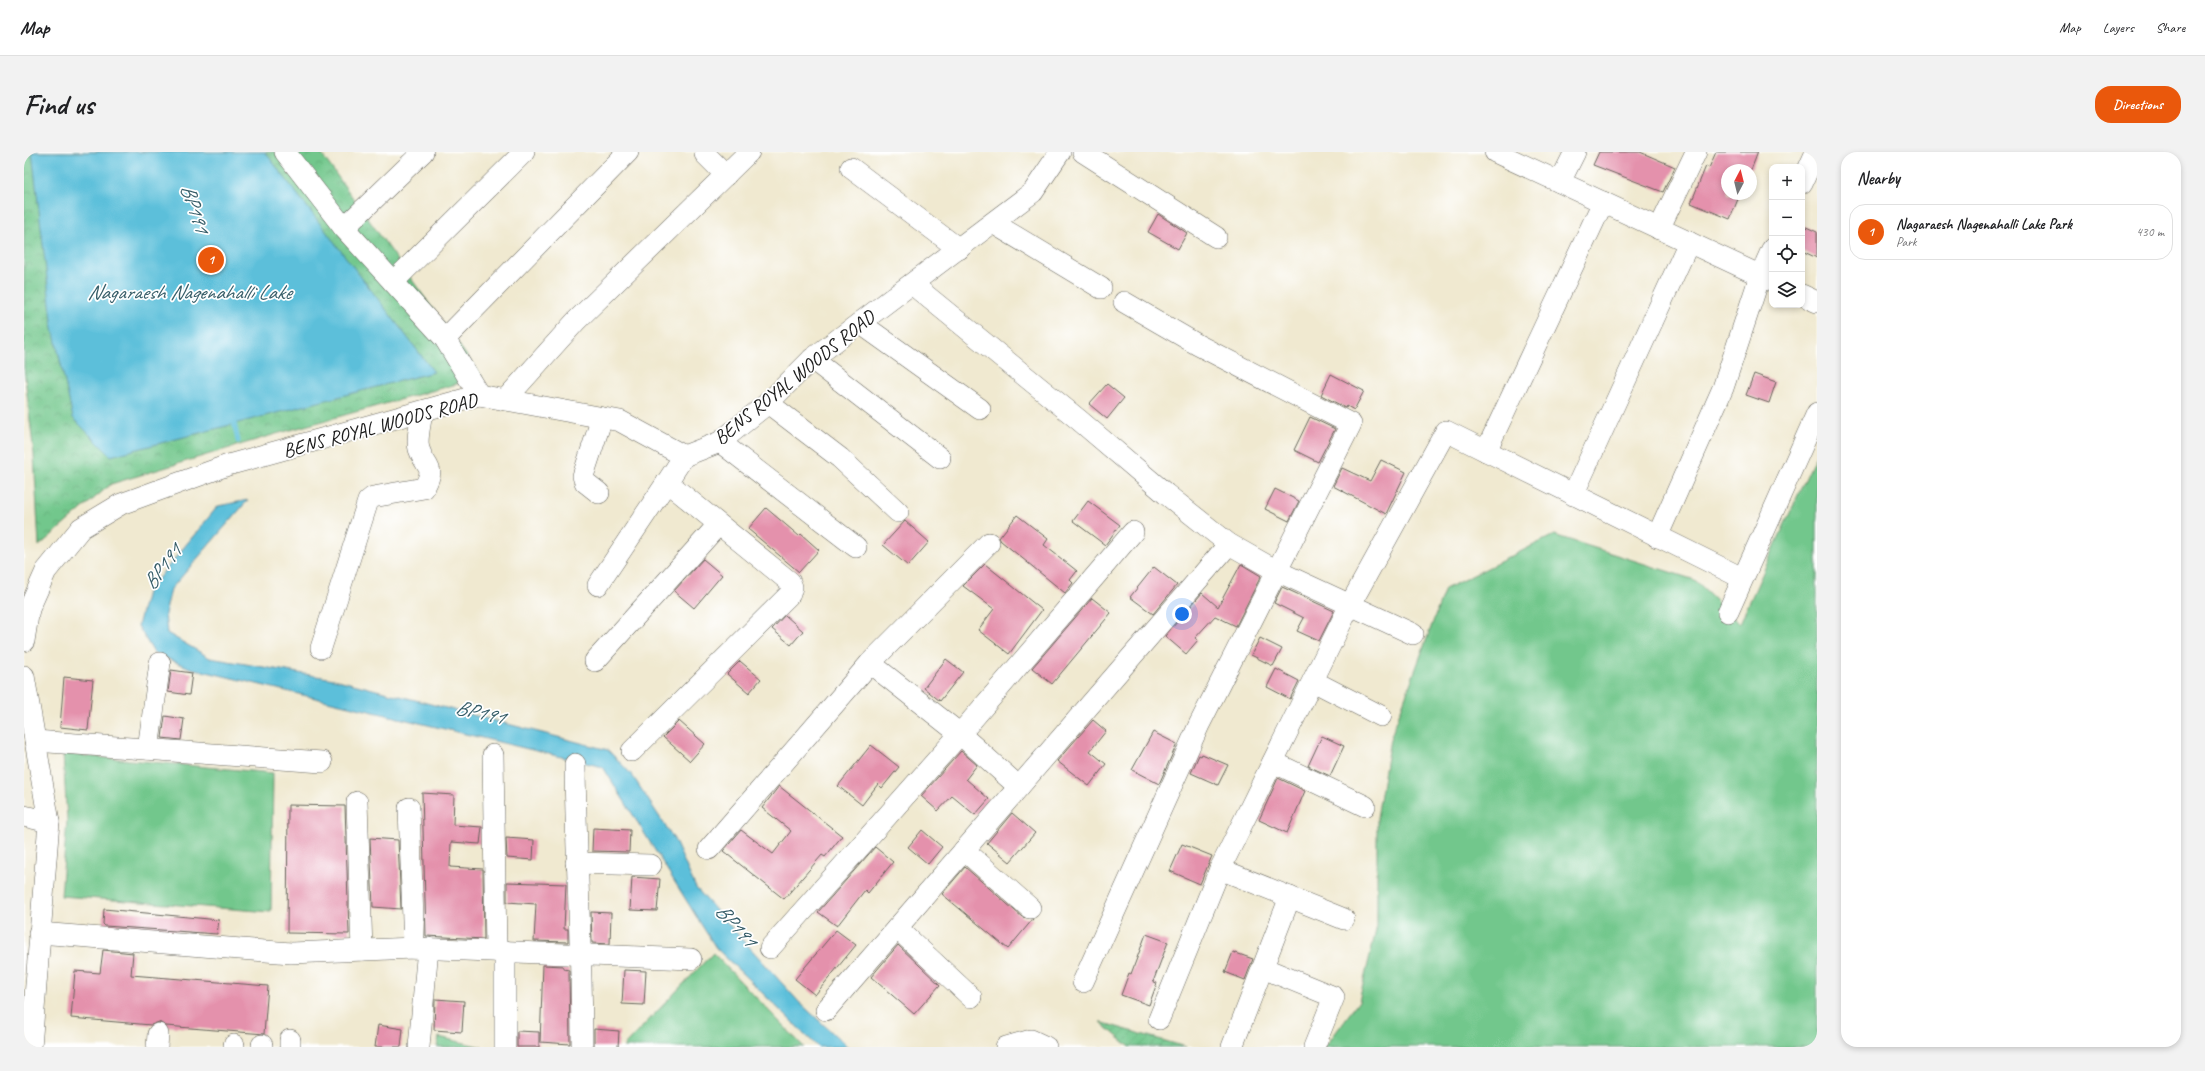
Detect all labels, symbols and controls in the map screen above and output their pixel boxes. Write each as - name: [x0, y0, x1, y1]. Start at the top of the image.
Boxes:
- text: Map: [20, 16, 50, 40]
- text: Map: [2059, 19, 2081, 36]
- text: Layers: [2103, 19, 2134, 36]
- text: Share: [2156, 19, 2185, 36]
- button: Directions: [2095, 86, 2181, 123]
- text: Find us: [24, 87, 94, 122]
- north arrow: [1721, 164, 1757, 200]
- map controls: [1769, 164, 1805, 308]
- button: +: [1769, 164, 1805, 200]
- text: Nearby: [1857, 168, 1900, 189]
- water label: BP191: [175, 181, 217, 240]
- button: −: [1769, 200, 1805, 236]
- text: Nagaraesh Nagenahalli Lake Park: [1896, 215, 2072, 234]
- text: 1: [1868, 224, 1874, 240]
- text: 430 m: [2136, 224, 2164, 240]
- text: Park: [1896, 234, 1917, 250]
- button: locate: [1769, 236, 1805, 272]
- pin: 1: [198, 245, 224, 275]
- button: layers: [1769, 272, 1805, 308]
- water label: Nagaraesh Nagenahalli Lake: [87, 279, 294, 305]
- street label: BENS ROYAL WOODS ROAD: [709, 304, 881, 450]
- street label: BENS ROYAL WOODS ROAD: [280, 387, 481, 463]
- water label: BP191: [137, 536, 190, 594]
- your location: [1172, 604, 1192, 624]
- water label: BP191: [453, 694, 511, 731]
- water label: BP191: [710, 898, 765, 955]

